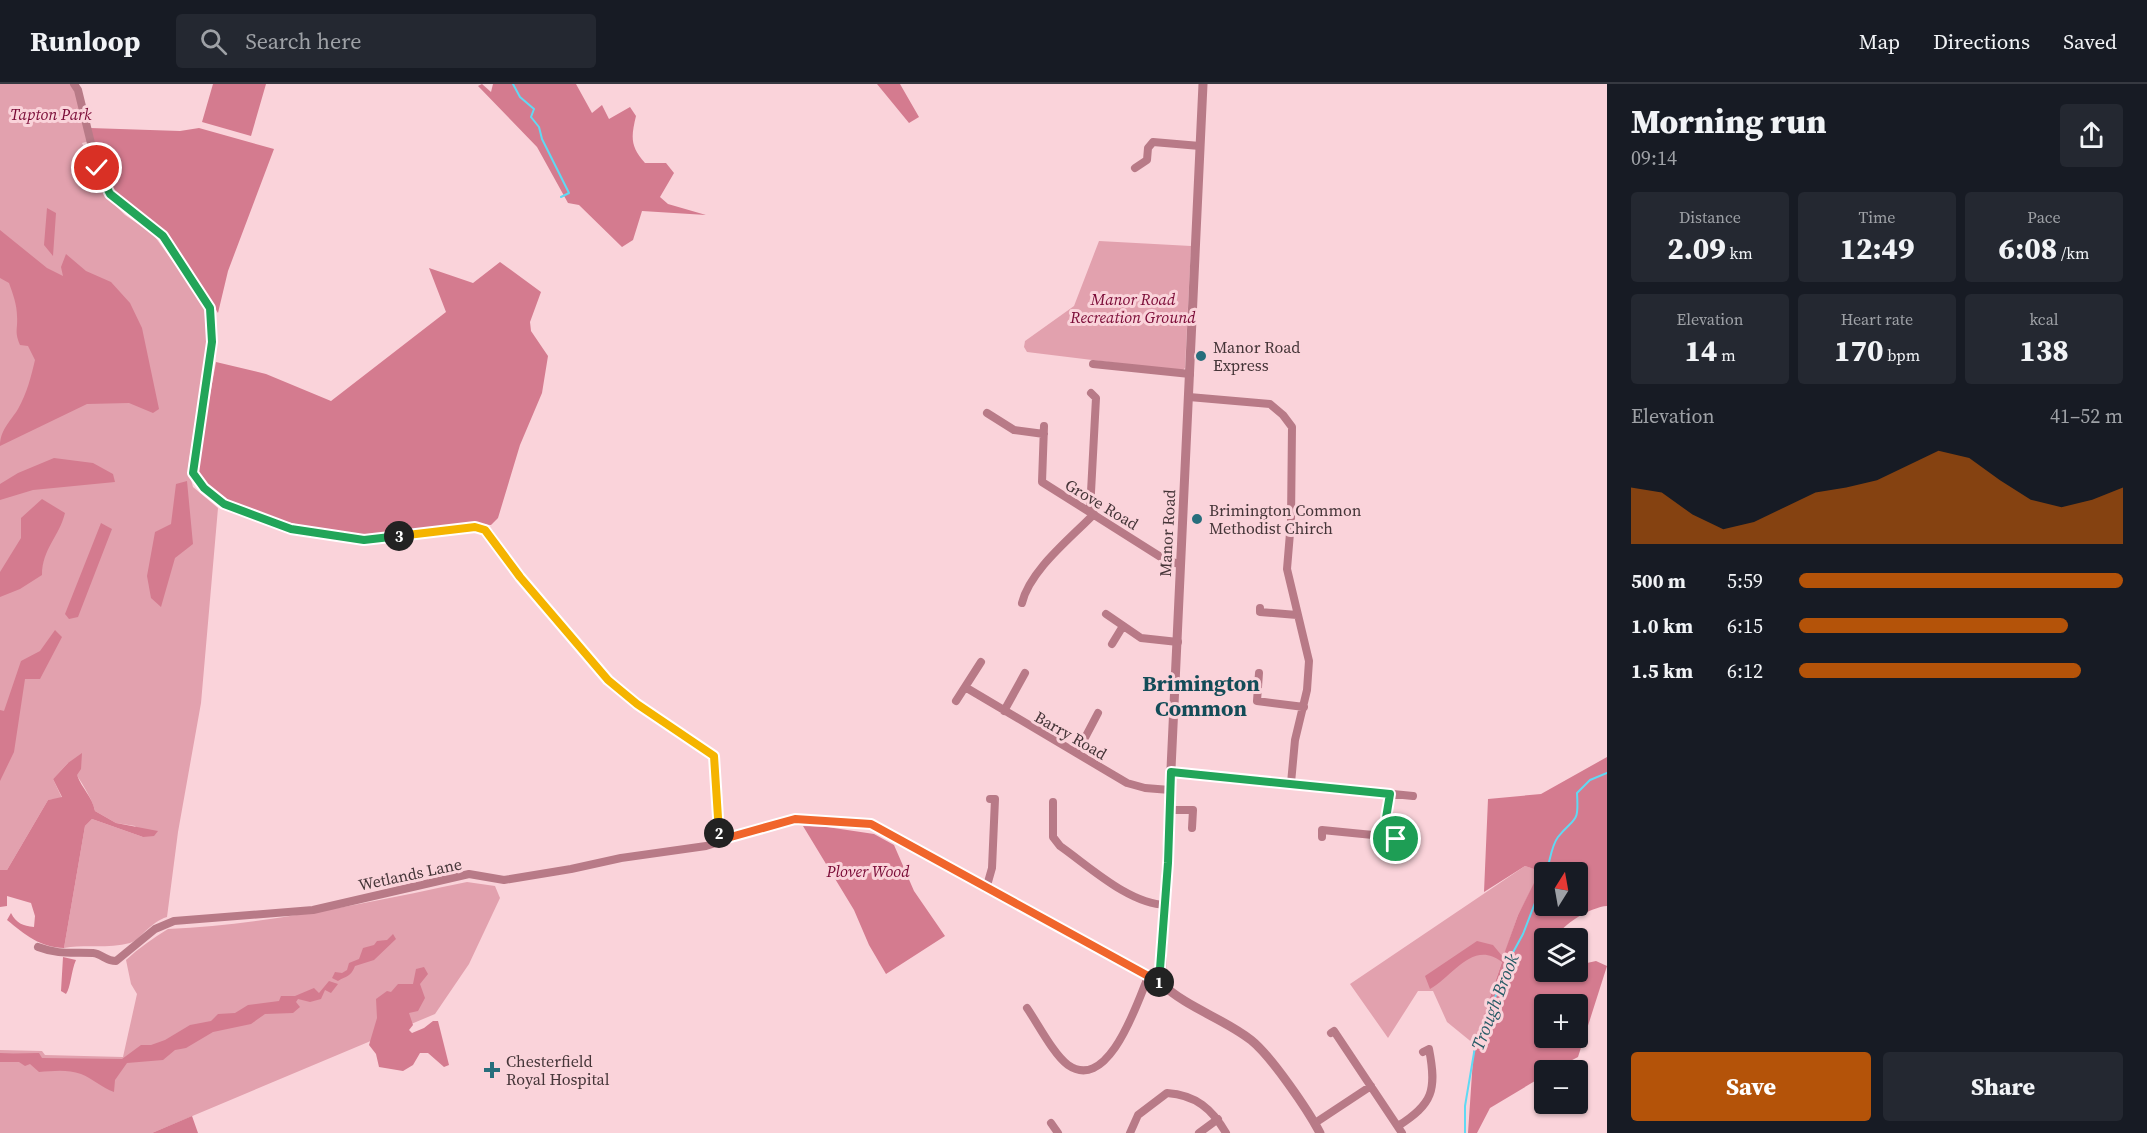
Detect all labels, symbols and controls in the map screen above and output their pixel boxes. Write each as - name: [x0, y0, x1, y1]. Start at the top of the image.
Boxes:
- search box: [176, 14, 596, 68]
- text: Runloop: [30, 22, 140, 60]
- icon: search: [197, 25, 230, 58]
- text: Search here: [245, 26, 361, 56]
- text: Map: [1859, 27, 1900, 56]
- text: Directions: [1933, 27, 2030, 56]
- text: Saved: [2063, 27, 2117, 56]
- text: Morning run: [1631, 99, 1827, 144]
- park label: Tapton Park: [10, 103, 92, 125]
- button: share: [2060, 104, 2123, 167]
- pin: [71, 142, 122, 193]
- text: 09:14: [1631, 144, 1677, 172]
- icon: check: [80, 151, 113, 184]
- text: Distance: [1679, 206, 1741, 228]
- text: Time: [1858, 206, 1896, 228]
- text: Pace: [2027, 206, 2061, 228]
- text: 2.09: [1667, 228, 1726, 269]
- text: 12:49: [1839, 228, 1915, 269]
- text: 6:08: [1999, 228, 2057, 269]
- text: km: [1726, 242, 1753, 264]
- text: /km: [2057, 242, 2089, 264]
- park label: Manor Road Recreation Ground: [1069, 288, 1196, 328]
- text: Elevation: [1677, 308, 1743, 330]
- text: Heart rate: [1841, 308, 1913, 330]
- text: kcal: [2029, 308, 2059, 330]
- text: 14: [1684, 330, 1717, 371]
- text: 170: [1834, 330, 1884, 371]
- text: 138: [2019, 330, 2069, 371]
- place label: Manor Road Express: [1213, 336, 1300, 376]
- text: m: [1717, 344, 1736, 366]
- text: bpm: [1884, 344, 1920, 366]
- marker: Manor Road Express: [1194, 349, 1208, 363]
- text: Elevation: [1631, 402, 1715, 430]
- text: 41–52 m: [2050, 402, 2123, 430]
- street label: Grove Road: [1061, 473, 1143, 535]
- street label: Manor Road: [1154, 489, 1180, 577]
- place label: Brimington Common Methodist Chirch: [1209, 499, 1362, 539]
- marker: Brimington Common Methodist Chirch: [1190, 512, 1204, 526]
- pin: 3: [384, 521, 414, 551]
- text: 3: [395, 525, 403, 547]
- text: 500 m: [1631, 567, 1686, 595]
- text: 5:59: [1727, 567, 1763, 595]
- text: 1.0 km: [1631, 612, 1693, 640]
- text: 6:15: [1727, 612, 1763, 640]
- text: 1.5 km: [1631, 657, 1693, 685]
- text: 6:12: [1727, 657, 1763, 685]
- district label: Brimington Common: [1142, 668, 1260, 723]
- street label: Barry Road: [1031, 705, 1111, 765]
- pin: [1370, 813, 1421, 864]
- pin: 2: [704, 818, 734, 848]
- text: 2: [715, 822, 723, 844]
- icon: arrive: [1379, 822, 1412, 855]
- street label: Wetlands Lane: [356, 852, 464, 896]
- park label: Plover Wood: [825, 860, 910, 882]
- north arrow: [1534, 862, 1588, 916]
- map controls: [1534, 862, 1588, 1114]
- button: layers: [1534, 928, 1588, 982]
- water label: Trough Brook: [1465, 950, 1525, 1054]
- pin: 1: [1144, 967, 1174, 997]
- text: 1: [1155, 971, 1163, 993]
- button: +: [1534, 994, 1588, 1048]
- place label: Chesterfield Royal Hospital: [506, 1050, 610, 1090]
- button: Save: [1631, 1052, 1871, 1121]
- button: Share: [1883, 1052, 2123, 1121]
- button: −: [1534, 1060, 1588, 1114]
- marker: Chesterfield Royal Hospital: [483, 1061, 501, 1079]

